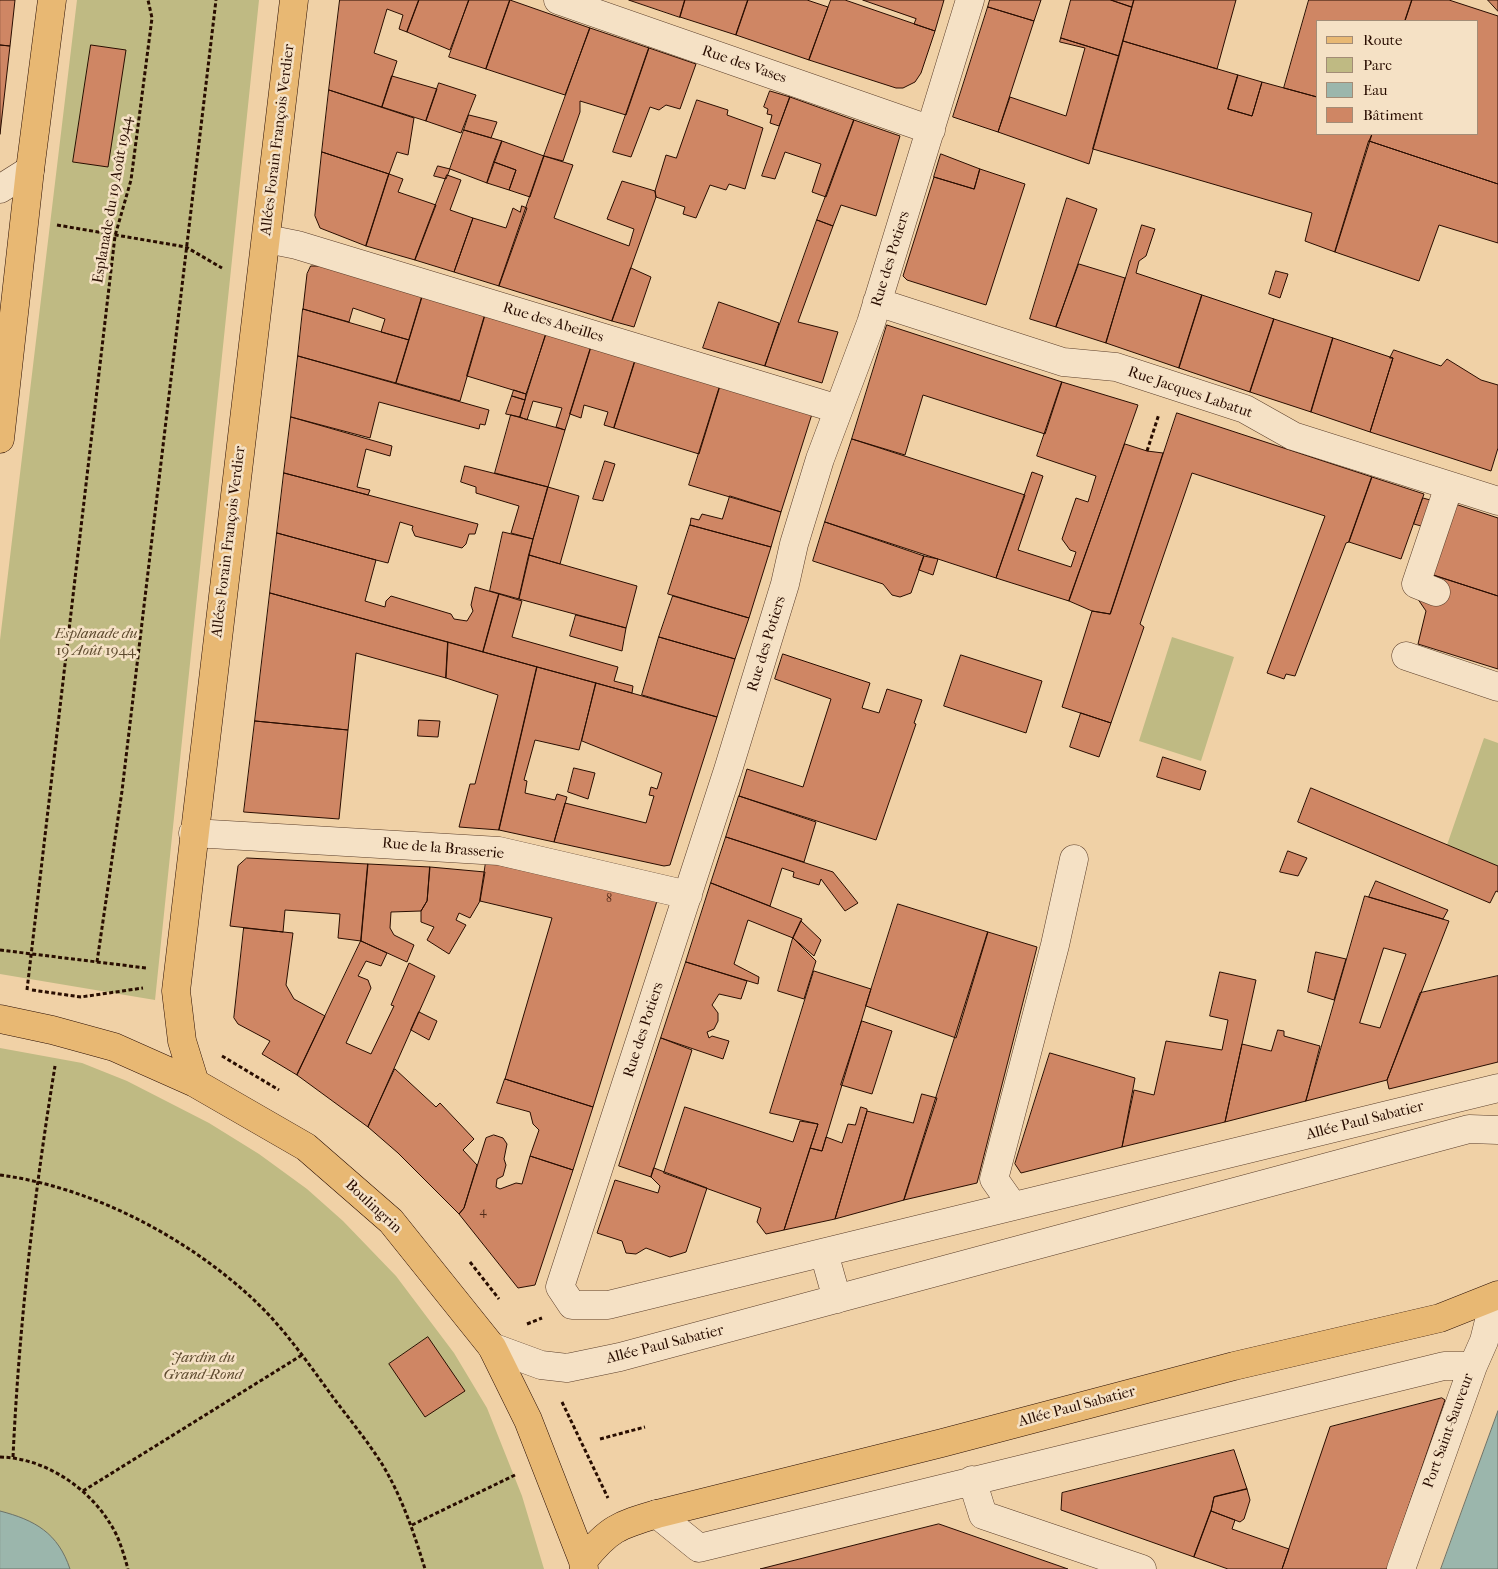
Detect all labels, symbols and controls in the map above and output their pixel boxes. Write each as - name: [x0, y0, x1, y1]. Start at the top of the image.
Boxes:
- legend: [1316, 20, 1478, 135]
- text: Route: [1363, 31, 1402, 49]
- street label: Rue des Vases: [699, 42, 789, 88]
- street label: Allées Forain François Verdier: [257, 43, 299, 237]
- text: Parc: [1363, 56, 1392, 74]
- text: Eau: [1363, 81, 1388, 99]
- text: Bâtiment: [1363, 106, 1423, 124]
- street label: Esplanade du 19 Août 1944: [89, 115, 137, 285]
- street label: Rue des Potiers: [868, 209, 914, 309]
- street label: Rue des Abeilles: [500, 299, 606, 347]
- street label: Rue Jacques Labatut: [1125, 363, 1255, 423]
- street label: Allées Forain François Verdier: [208, 445, 250, 639]
- street label: Rue des Potiers: [744, 594, 790, 694]
- park label: Esplanade du 19 Août 1944: [54, 625, 138, 660]
- street label: Rue de la Brasserie: [381, 835, 505, 863]
- house number: 8: [606, 892, 612, 906]
- street label: Rue des Potiers: [620, 980, 668, 1080]
- street label: Allée Paul Sabatier: [1304, 1098, 1426, 1144]
- street label: Boulingrin: [341, 1176, 405, 1238]
- house number: 4: [479, 1205, 487, 1219]
- street label: Allée Paul Sabatier: [604, 1322, 726, 1368]
- park label: Jardin du Grand-Rond: [164, 1349, 242, 1384]
- street label: Port Saint-Sauveur: [1420, 1371, 1478, 1491]
- street label: Allée Paul Sabatier: [1016, 1383, 1138, 1431]

